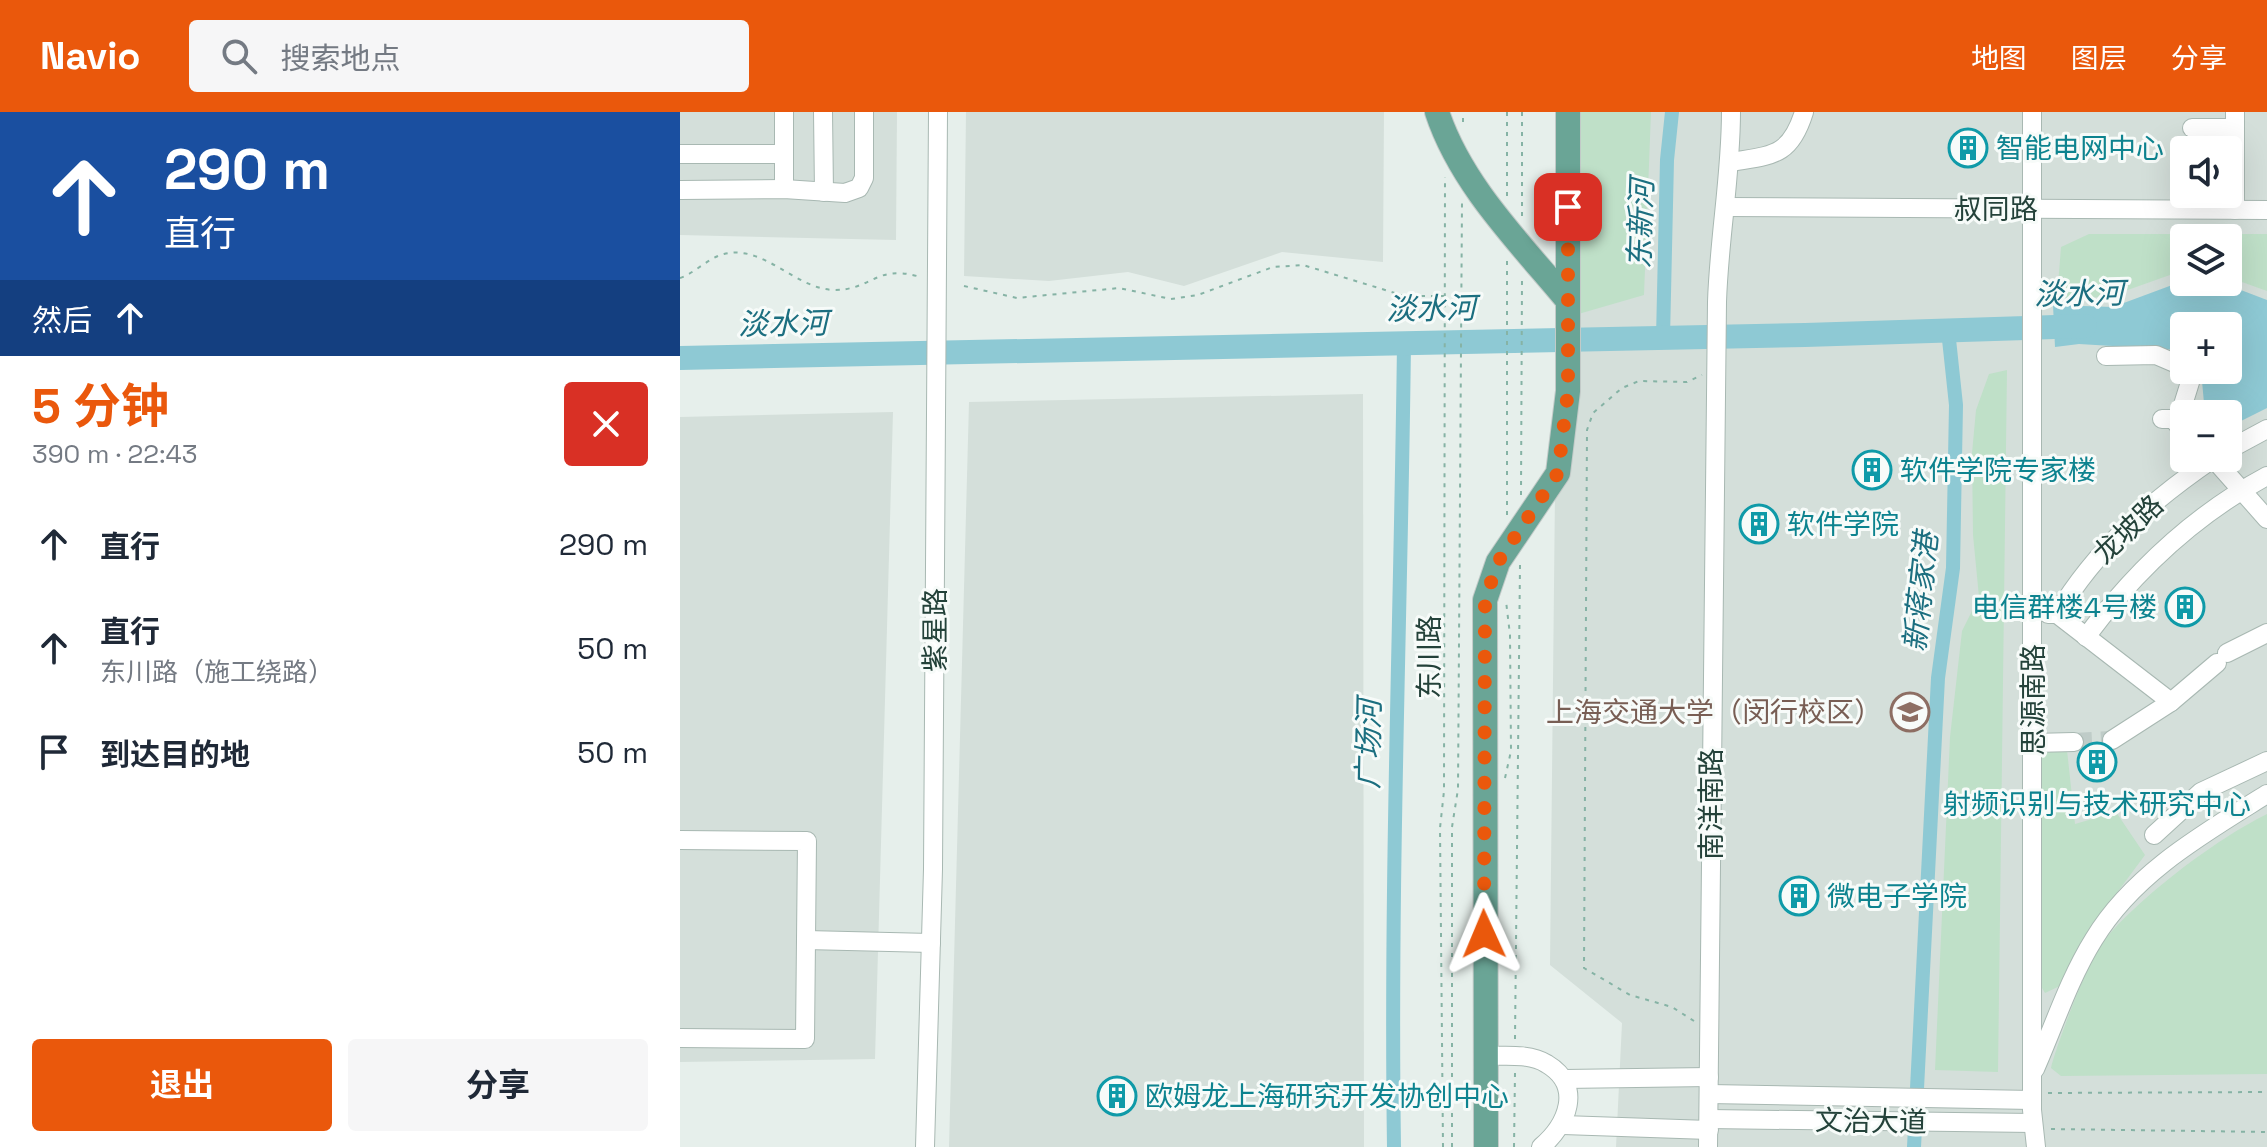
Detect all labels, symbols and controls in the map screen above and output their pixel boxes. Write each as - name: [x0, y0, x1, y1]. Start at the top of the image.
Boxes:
- search box: [189, 20, 749, 92]
- text: Navio: [40, 32, 141, 80]
- icon: search: [217, 34, 261, 78]
- text: 搜索地点: [281, 39, 401, 78]
- text: 地图: [1971, 40, 2027, 76]
- text: 图层: [2071, 40, 2127, 76]
- text: 分享: [2171, 40, 2227, 76]
- building icon: 智能电网中心: [1947, 127, 1989, 169]
- place label: 智能电网中心: [1996, 130, 2164, 166]
- text: 290 m: [164, 134, 330, 205]
- map controls: [2170, 136, 2242, 472]
- button: sound: [2170, 136, 2242, 208]
- icon: ahead: [32, 144, 136, 248]
- pin: [1534, 173, 1602, 241]
- water label: 东新河: [1619, 173, 1662, 270]
- icon: arrive: [1546, 185, 1590, 229]
- street label: 叔同路: [1954, 191, 2038, 227]
- text: 直行: [164, 211, 236, 257]
- button: layers: [2170, 224, 2242, 296]
- water label: 淡水河: [2034, 273, 2129, 314]
- water label: 淡水河: [1386, 288, 1481, 329]
- icon: ahead: [108, 296, 152, 340]
- text: 然后: [32, 301, 92, 340]
- water label: 淡水河: [738, 303, 833, 344]
- button: +: [2170, 312, 2242, 384]
- text: 5 分钟: [32, 376, 169, 437]
- button: close: [564, 382, 648, 466]
- button: −: [2170, 400, 2242, 472]
- text: 390 m · 22:43: [32, 437, 197, 471]
- building icon: 软件学院专家楼: [1851, 449, 1893, 491]
- place label: 软件学院专家楼: [1900, 452, 2096, 488]
- street label: 龙坡路: [2085, 487, 2171, 571]
- building icon: 软件学院: [1738, 503, 1780, 545]
- place label: 软件学院: [1787, 506, 1899, 542]
- icon: ahead: [32, 522, 76, 566]
- text: 290 m: [559, 525, 648, 564]
- water label: 新蒋家港: [1895, 526, 1947, 654]
- text: 直行: [100, 527, 160, 566]
- building icon: 电信群楼4号楼: [2164, 586, 2206, 628]
- street label: 紫星路: [917, 588, 953, 672]
- place label: 电信群楼4号楼: [1971, 589, 2157, 625]
- text: 直行: [100, 612, 160, 651]
- street label: 东川路: [1411, 615, 1447, 699]
- icon: ahead: [32, 626, 76, 670]
- text: 50 m: [577, 629, 648, 668]
- street label: 思源南路: [2015, 644, 2051, 756]
- text: 东川路（施工绕路）: [100, 655, 334, 689]
- school or university icon: 上海交通大学（闵行校区）: [1889, 691, 1931, 733]
- water label: 广场河: [1348, 694, 1389, 789]
- place label: 上海交通大学（闵行校区）: [1546, 694, 1882, 730]
- icon: arrive: [32, 730, 76, 774]
- text: 50 m: [577, 733, 648, 772]
- text: 到达目的地: [100, 735, 250, 774]
- building icon: 射频识别与技术研究中心: [2076, 741, 2118, 783]
- street label: 南洋南路: [1693, 748, 1729, 860]
- place label: 射频识别与技术研究中心: [1943, 786, 2251, 822]
- building icon: 微电子学院: [1778, 875, 1820, 917]
- place label: 微电子学院: [1827, 878, 1967, 914]
- position arrow: [1442, 892, 1526, 976]
- button: 退出: [32, 1039, 332, 1131]
- button: 分享: [348, 1039, 648, 1131]
- building icon: 欧姆龙上海研究开发协创中心: [1096, 1075, 1138, 1117]
- place label: 欧姆龙上海研究开发协创中心: [1145, 1078, 1509, 1114]
- street label: 文治大道: [1815, 1102, 1927, 1140]

